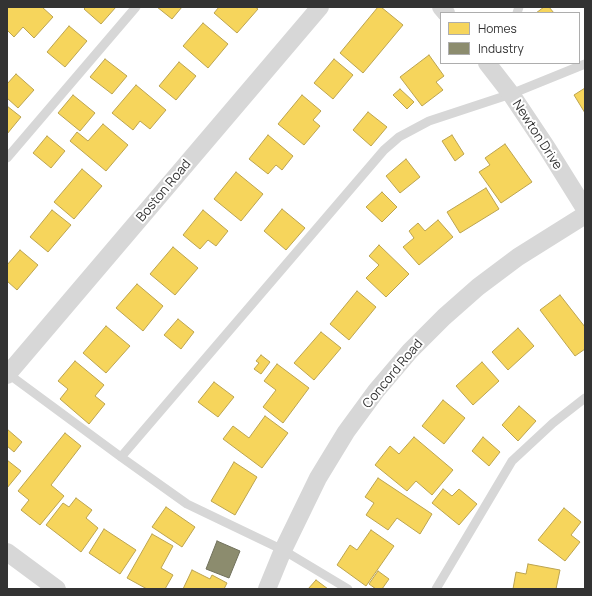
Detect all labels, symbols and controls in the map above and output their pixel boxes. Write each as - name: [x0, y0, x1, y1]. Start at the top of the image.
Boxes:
- legend: [440, 12, 580, 64]
- text: Homes: [478, 20, 517, 37]
- text: Industry: [478, 40, 524, 57]
- street label: Newton Drive: [509, 97, 565, 173]
- street label: Boston Road: [134, 157, 194, 225]
- street label: Concord Road: [360, 336, 426, 412]

